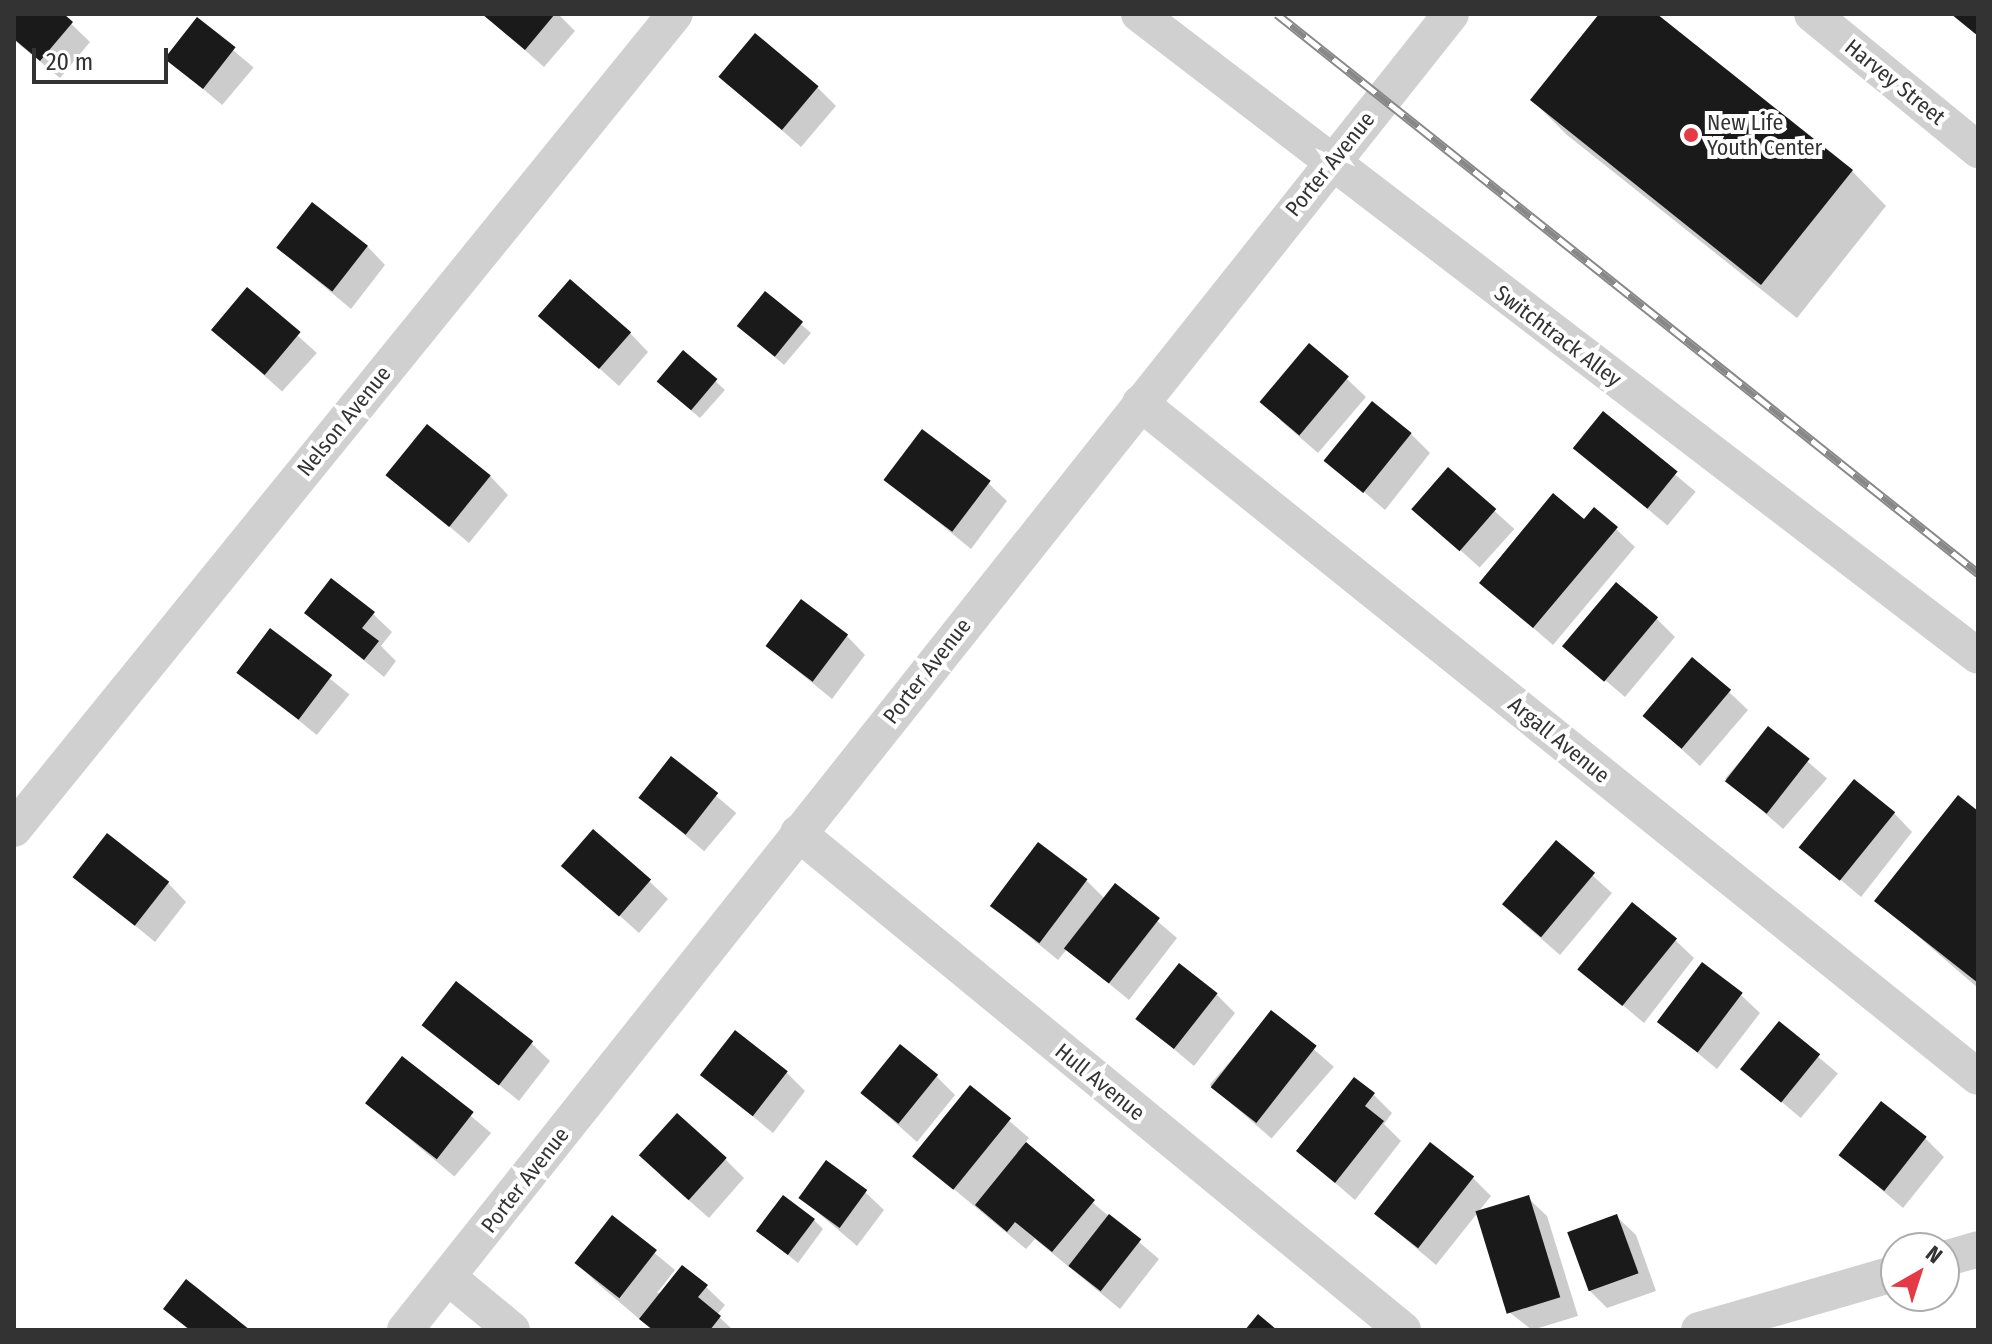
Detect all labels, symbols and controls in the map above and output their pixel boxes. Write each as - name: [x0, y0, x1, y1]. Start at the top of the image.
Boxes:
- scale bar: [36, 32, 172, 82]
- street label: Harvey Street: [1840, 34, 1950, 130]
- text: 20 m: [46, 48, 93, 76]
- street label: Porter Avenue: [1280, 106, 1380, 222]
- place label: New Life Youth Center: [1707, 109, 1822, 160]
- marker: New Life Youth Center: [1682, 126, 1700, 144]
- street label: Switchtrack Alley: [1489, 280, 1627, 392]
- street label: Nelson Avenue: [292, 361, 396, 481]
- street label: Porter Avenue: [878, 613, 976, 729]
- street label: Argall Avenue: [1503, 691, 1615, 789]
- street label: Hull Avenue: [1050, 1038, 1150, 1126]
- street label: Porter Avenue: [476, 1122, 574, 1238]
- north arrow: [1880, 1232, 1960, 1312]
- text: N: [1921, 1240, 1948, 1269]

